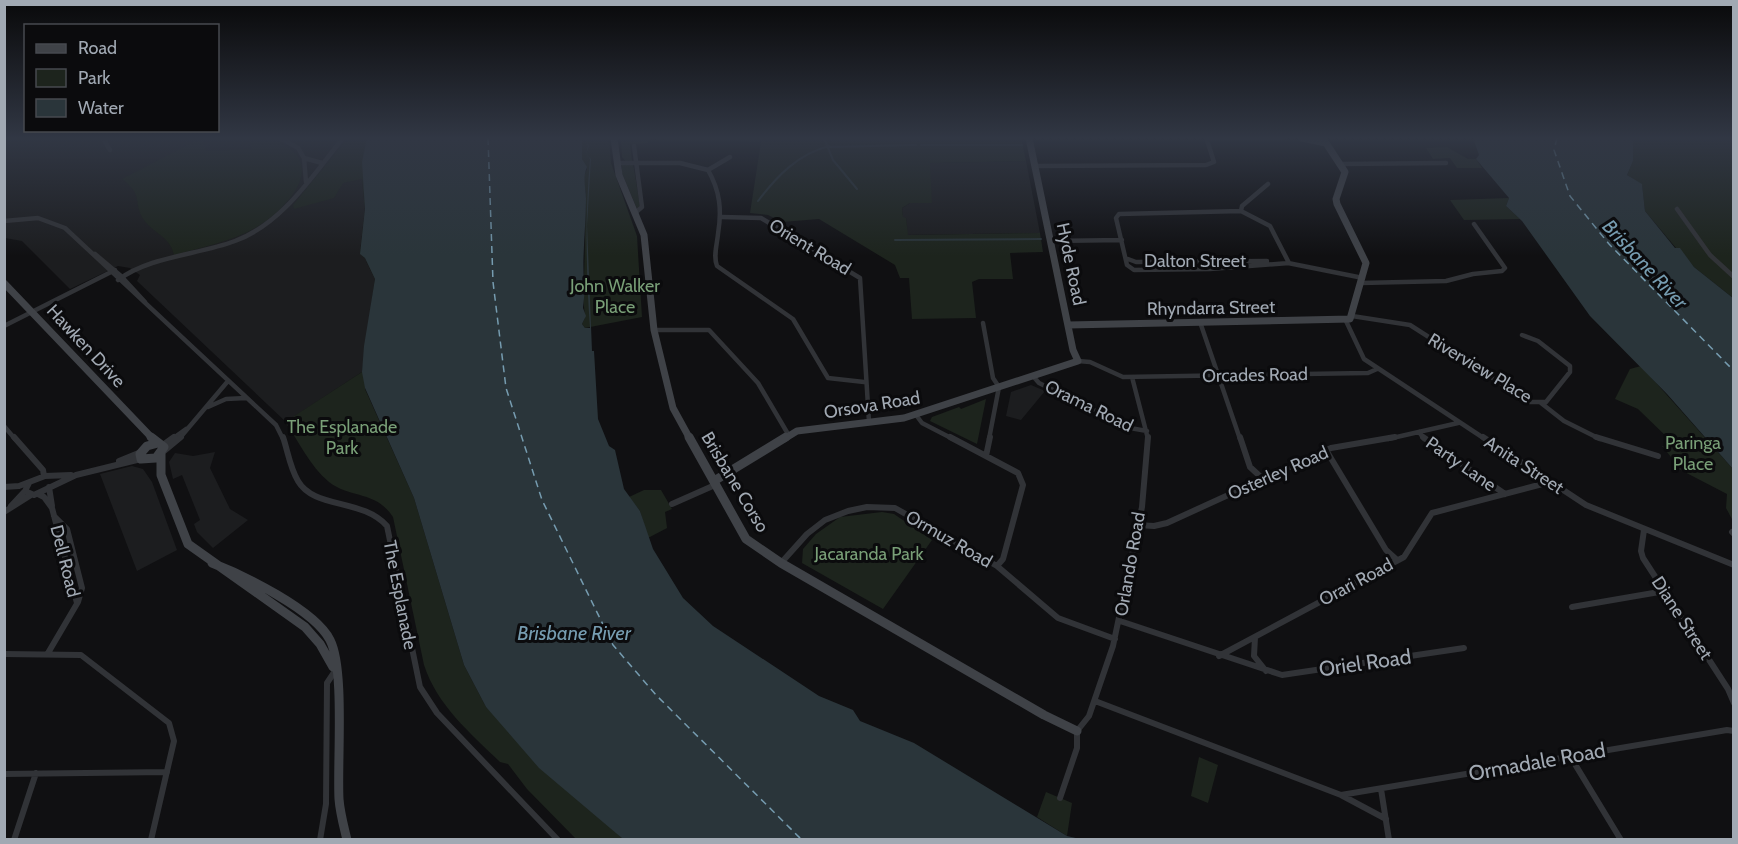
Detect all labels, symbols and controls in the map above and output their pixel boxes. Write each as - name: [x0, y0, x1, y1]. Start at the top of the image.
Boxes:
- legend: [24, 24, 219, 132]
- text: Road: [78, 37, 117, 59]
- text: Park: [78, 67, 111, 89]
- text: Water: [78, 97, 124, 119]
- street label: Orient Road: [765, 214, 855, 280]
- water label: Brisbane River: [1597, 214, 1693, 314]
- street label: Hyde Road: [1052, 221, 1090, 307]
- street label: Dalton Street: [1144, 250, 1246, 272]
- park label: John Walker Place: [569, 275, 660, 318]
- street label: Rhyndarra Street: [1147, 296, 1275, 320]
- street label: Hawken Drive: [42, 300, 130, 392]
- street label: Riverview Place: [1424, 328, 1536, 408]
- street label: Orcades Road: [1202, 363, 1308, 387]
- street label: Orama Road: [1041, 375, 1137, 437]
- street label: Orsova Road: [822, 387, 922, 423]
- park label: The Esplanade Park: [287, 416, 397, 459]
- street label: Brisbane Corso: [696, 428, 774, 536]
- street label: Anita Street: [1480, 431, 1568, 499]
- street label: Party Lane: [1422, 432, 1500, 496]
- park label: Paringa Place: [1665, 432, 1721, 475]
- street label: Osterley Road: [1224, 441, 1332, 505]
- street label: Ormuz Road: [902, 505, 996, 573]
- street label: Orlando Road: [1110, 510, 1150, 618]
- street label: Dell Road: [45, 523, 85, 599]
- street label: The Esplanade: [379, 539, 421, 651]
- park label: Jacaranda Park: [813, 543, 925, 565]
- street label: Orari Road: [1315, 553, 1397, 611]
- street label: Diane Street: [1647, 572, 1717, 664]
- water label: Brisbane River: [517, 621, 632, 645]
- street label: Oriel Road: [1317, 644, 1413, 681]
- street label: Ormadale Road: [1466, 737, 1607, 786]

